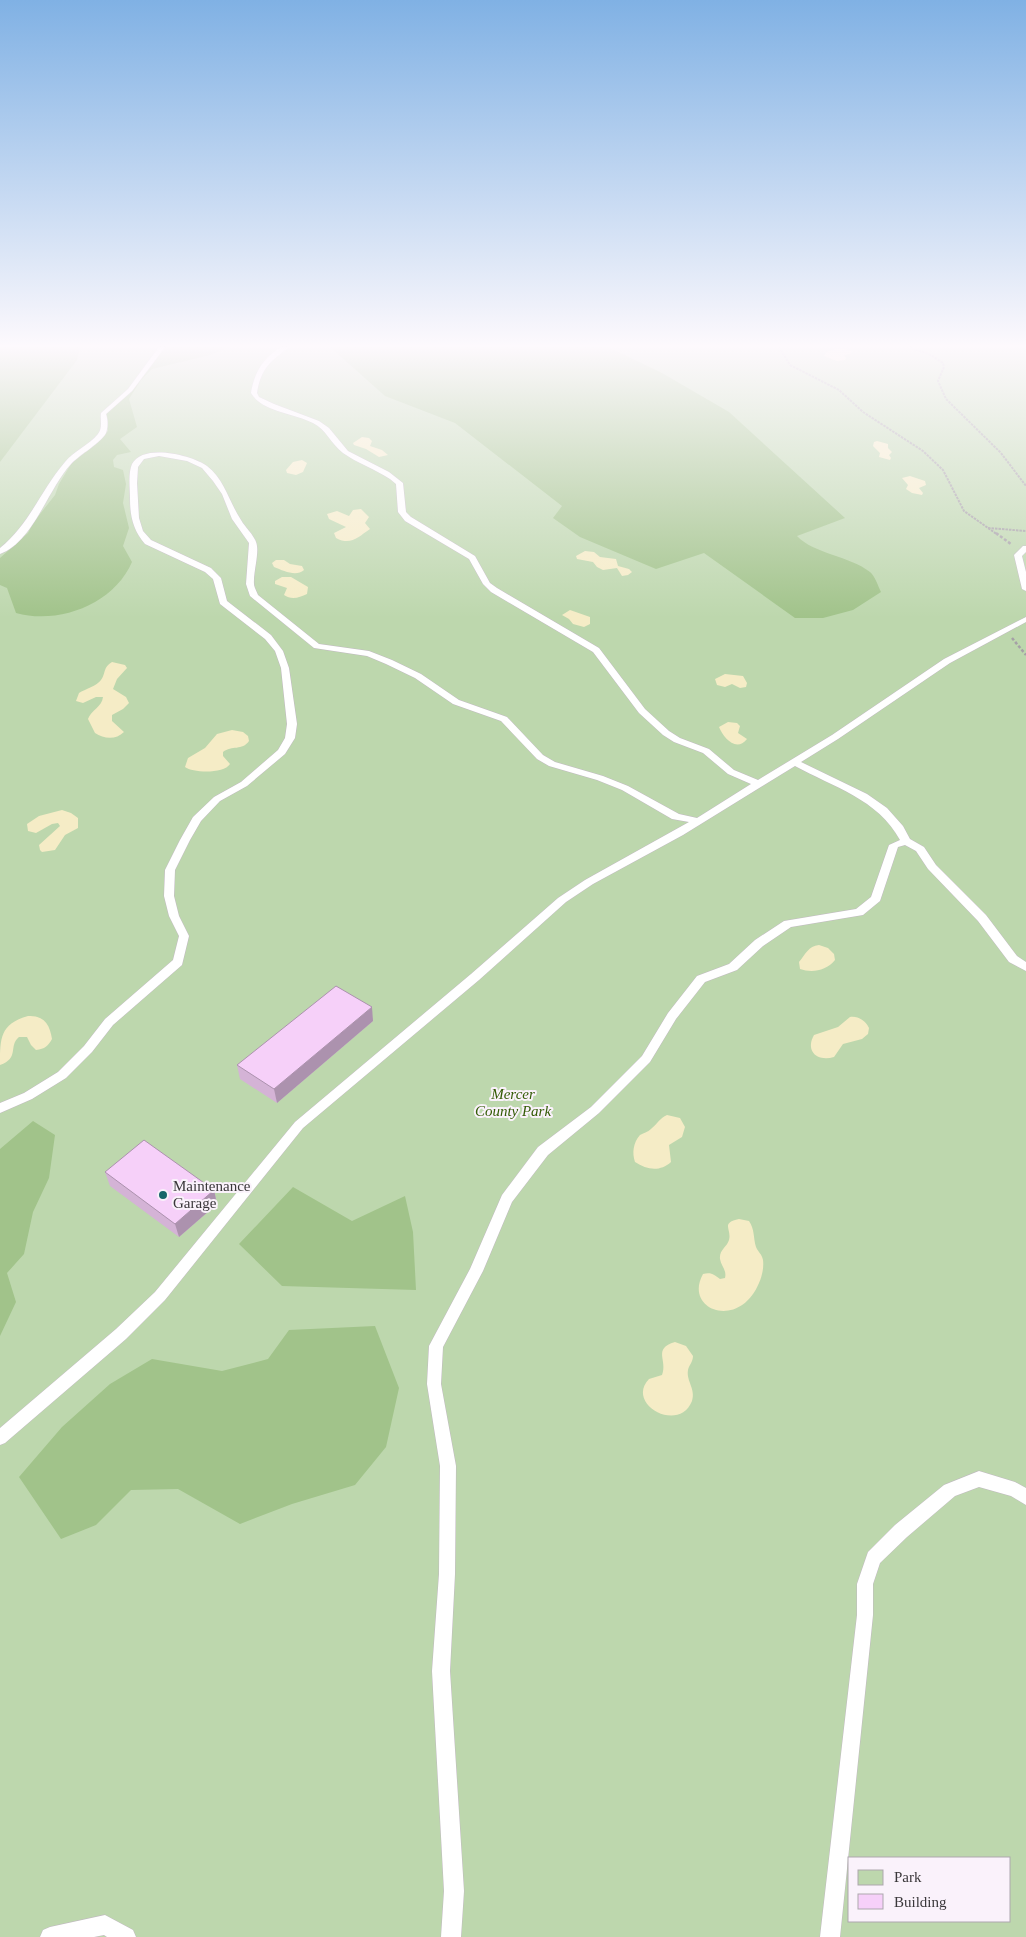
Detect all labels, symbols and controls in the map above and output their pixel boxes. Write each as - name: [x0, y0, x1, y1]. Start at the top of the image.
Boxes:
- park label: Mercer County Park: [475, 1086, 551, 1119]
- place label: Maintenance Garage: [173, 1178, 251, 1211]
- marker: Maintenance Garage: [157, 1189, 169, 1201]
- legend: [848, 1857, 1011, 1922]
- text: Park: [894, 1869, 922, 1885]
- text: Building: [894, 1894, 947, 1910]

